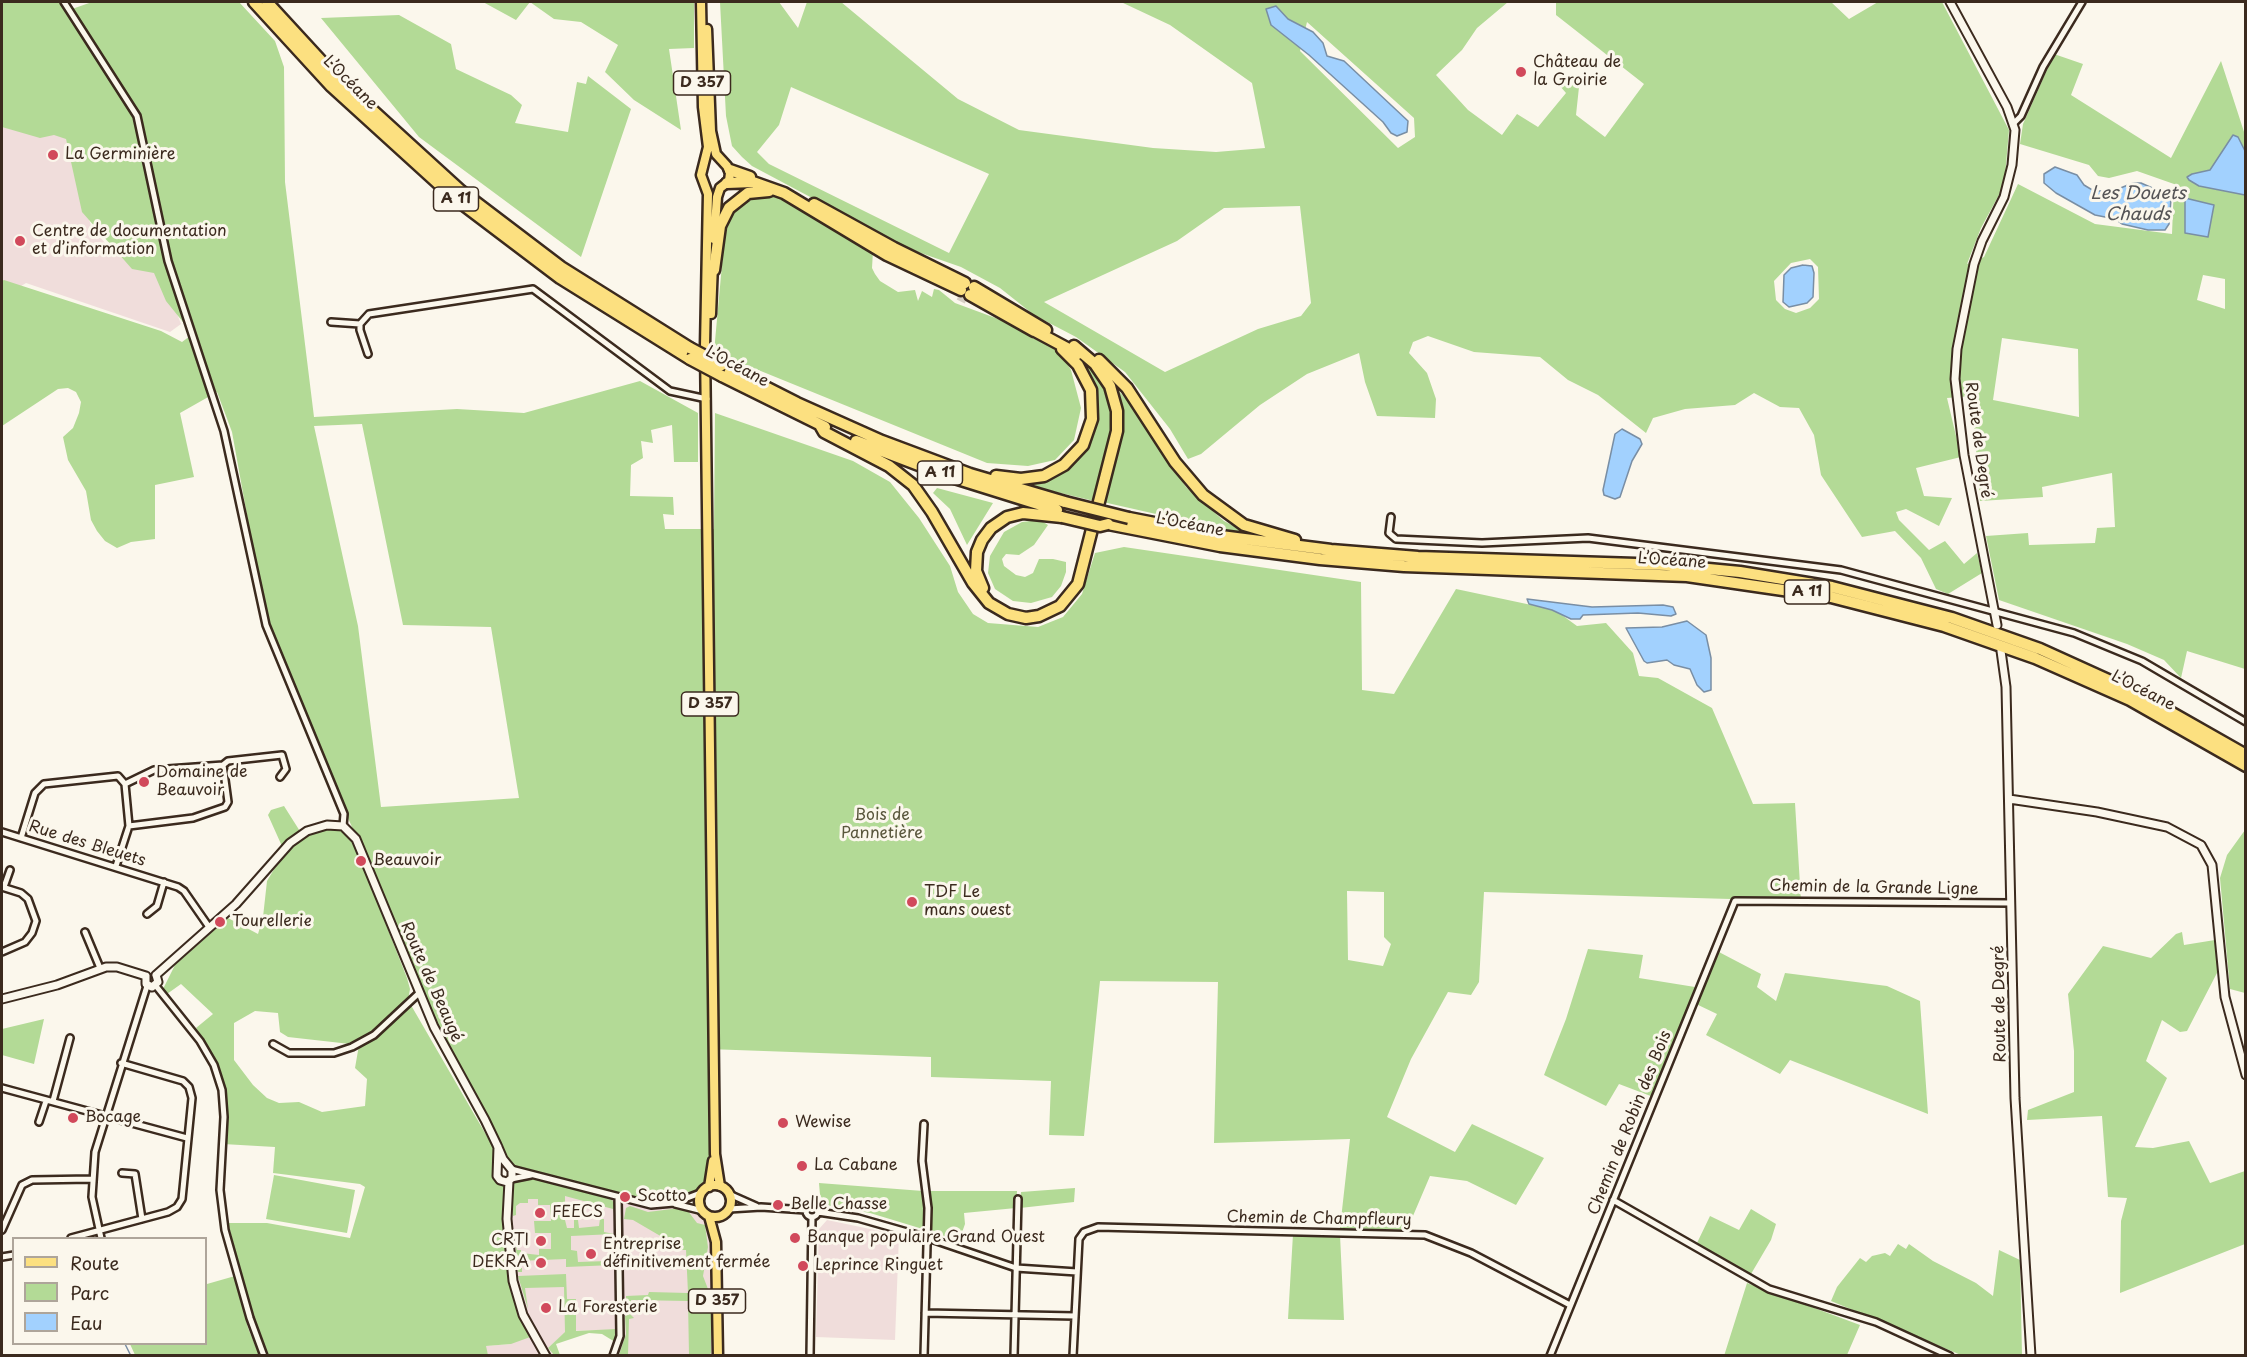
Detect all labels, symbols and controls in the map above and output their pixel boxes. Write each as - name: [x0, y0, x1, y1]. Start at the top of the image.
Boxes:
- street label: L’Océane: [319, 52, 381, 114]
- place label: Château de la Groirie: [1533, 53, 1621, 91]
- marker: Château de la Groirie: [1514, 65, 1528, 79]
- road number: D 357: [674, 71, 730, 95]
- place label: La Germinière: [65, 145, 175, 165]
- marker: La Germinière: [46, 148, 60, 162]
- water label: Les Douets Chauds: [2090, 183, 2186, 226]
- road number: A 11: [434, 187, 478, 211]
- place label: Centre de documentation et d’information: [32, 222, 227, 260]
- marker: Centre de documentation et d’information: [13, 234, 27, 248]
- street label: L’Océane: [702, 342, 772, 392]
- street label: Route de Degré: [1960, 381, 1996, 499]
- road number: A 11: [918, 461, 962, 485]
- street label: L’Océane: [1154, 509, 1226, 541]
- street label: L’Océane: [1637, 549, 1707, 573]
- road number: A 11: [1784, 580, 1830, 604]
- street label: L’Océane: [2108, 667, 2178, 715]
- road number: D 357: [682, 692, 738, 716]
- place label: Domaine de Beauvoir: [156, 763, 247, 801]
- marker: Domaine de Beauvoir: [137, 775, 151, 789]
- park label: Bois de Pannetière: [841, 806, 923, 844]
- street label: Rue des Bleuets: [26, 817, 148, 871]
- place label: Beauvoir: [373, 851, 441, 871]
- marker: Beauvoir: [354, 854, 368, 868]
- street label: Chemin de la Grande Ligne: [1769, 877, 1979, 899]
- place label: TDF Le mans ouest: [924, 883, 1011, 921]
- marker: TDF Le mans ouest: [905, 895, 919, 909]
- place label: Tourellerie: [232, 912, 311, 932]
- marker: Tourellerie: [213, 915, 227, 929]
- street label: Route de Beaugé: [396, 919, 466, 1045]
- street label: Route de Degré: [1989, 945, 2011, 1063]
- street label: Chemin de Robin des Bois: [1584, 1028, 1676, 1218]
- place label: Bocage: [85, 1108, 141, 1128]
- marker: Bocage: [66, 1111, 80, 1125]
- place label: Wewise: [795, 1113, 851, 1133]
- marker: Wewise: [776, 1116, 790, 1130]
- place label: La Cabane: [814, 1156, 898, 1176]
- marker: La Cabane: [795, 1159, 809, 1173]
- place label: Scotto: [637, 1187, 687, 1207]
- marker: Scotto: [618, 1190, 632, 1204]
- place label: Belle Chasse: [790, 1195, 887, 1215]
- marker: Belle Chasse: [771, 1198, 785, 1212]
- place label: FEECS: [552, 1203, 603, 1223]
- marker: FEECS: [533, 1206, 547, 1220]
- street label: Chemin de Champfleury: [1226, 1208, 1412, 1230]
- place label: Banque populaire Grand Ouest: [807, 1228, 1045, 1248]
- place label: CRTI: [491, 1231, 529, 1251]
- marker: Banque populaire Grand Ouest: [788, 1231, 802, 1245]
- marker: CRTI: [534, 1234, 548, 1248]
- place label: Entreprise définitivement fermée: [603, 1235, 770, 1273]
- legend: [12, 1237, 207, 1345]
- marker: Entreprise définitivement fermée: [584, 1247, 598, 1261]
- text: Route: [70, 1249, 119, 1276]
- place label: DEKRA: [472, 1253, 529, 1273]
- marker: DEKRA: [534, 1256, 548, 1270]
- place label: Leprince Ringuet: [815, 1256, 943, 1276]
- marker: Leprince Ringuet: [796, 1259, 810, 1273]
- text: Parc: [70, 1279, 109, 1306]
- road number: D 357: [688, 1289, 746, 1313]
- place label: La Foresterie: [558, 1298, 657, 1318]
- marker: La Foresterie: [539, 1301, 553, 1315]
- text: Eau: [70, 1309, 102, 1336]

